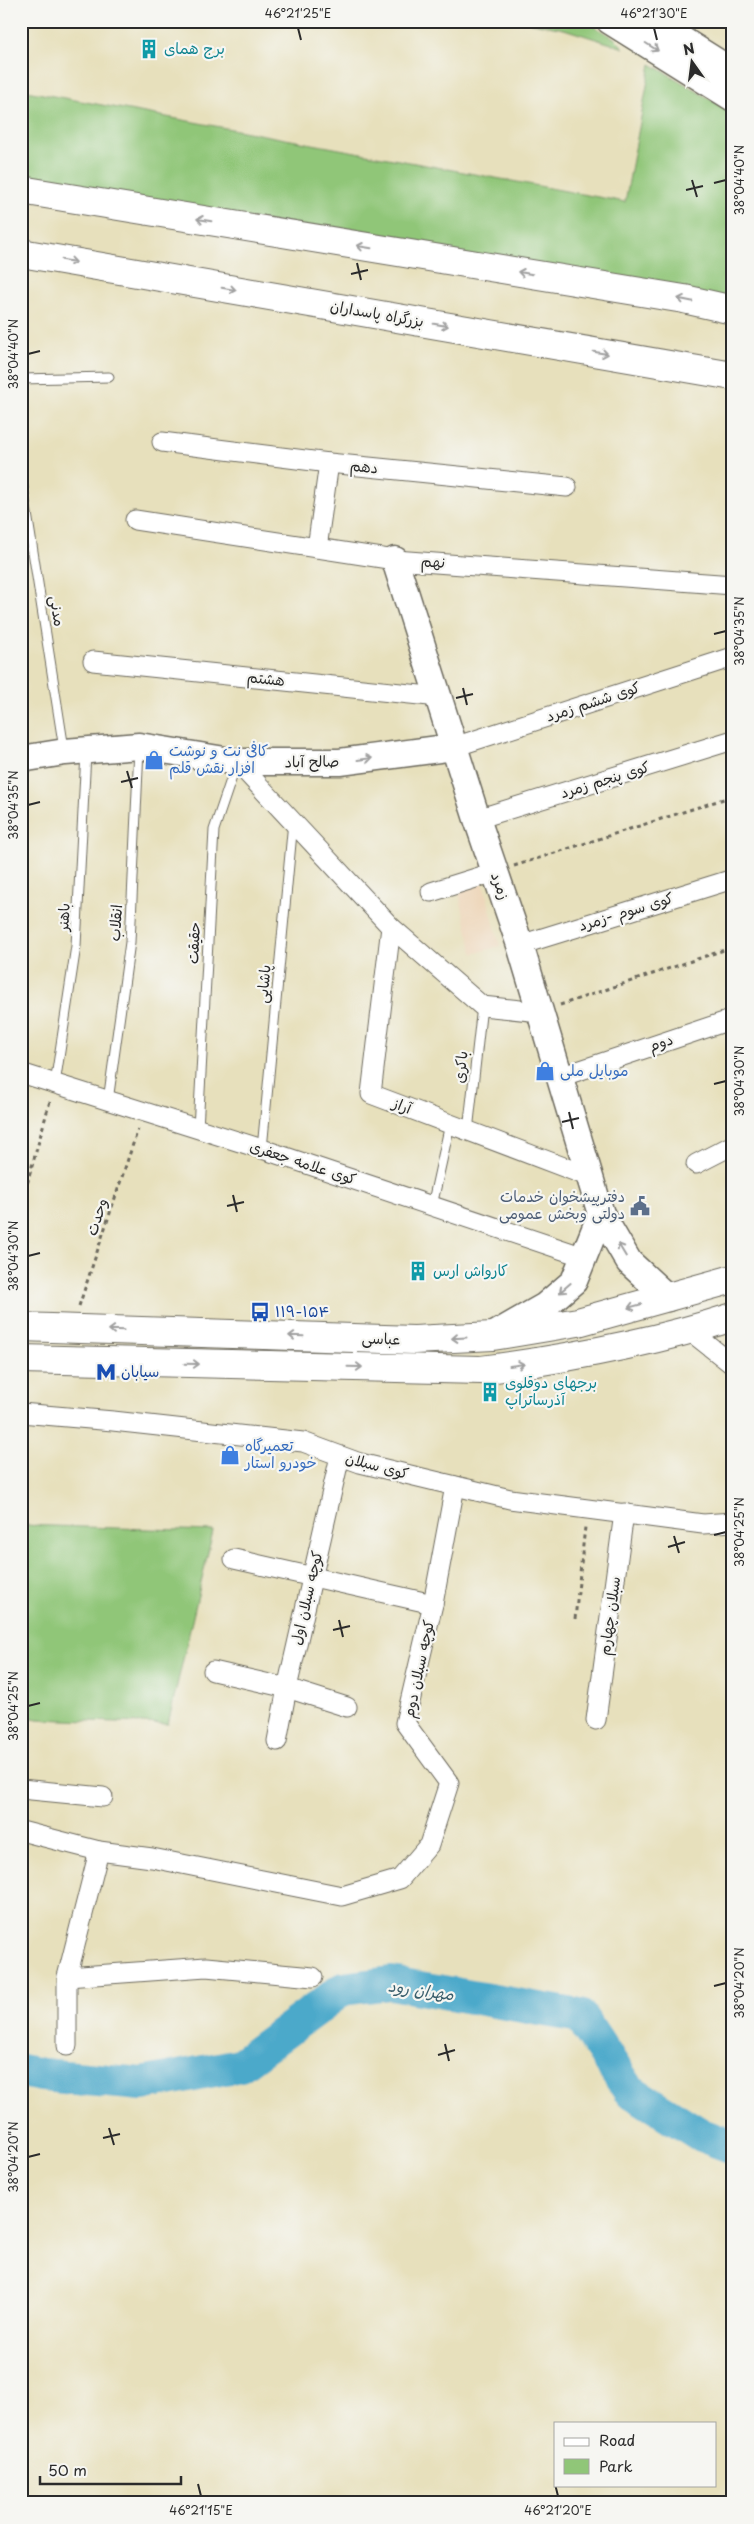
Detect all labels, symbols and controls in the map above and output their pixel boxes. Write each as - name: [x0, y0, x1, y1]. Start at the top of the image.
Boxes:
- text: 46°21'25"E: [265, 4, 331, 22]
- text: 46°21'30"E: [620, 4, 688, 22]
- place label: برج همای: [164, 36, 225, 59]
- text: N: [681, 37, 697, 60]
- building icon: برج همای: [138, 38, 160, 60]
- north arrow: [666, 38, 716, 88]
- one-way arrow: [644, 42, 658, 52]
- text: 38°04'40"N: [730, 145, 748, 215]
- one-way arrow: [196, 215, 212, 225]
- one-way arrow: [357, 241, 373, 251]
- one-way arrow: [61, 257, 77, 267]
- one-way arrow: [517, 268, 533, 278]
- one-way arrow: [221, 284, 237, 294]
- street label: بزرگراه پاسداران: [329, 293, 426, 332]
- one-way arrow: [677, 294, 693, 304]
- text: 38°04'40"N: [4, 319, 22, 389]
- one-way arrow: [433, 321, 449, 331]
- one-way arrow: [593, 349, 609, 359]
- street label: دهم: [349, 453, 379, 480]
- street label: نهم: [420, 548, 446, 575]
- street label: مدنی: [45, 594, 72, 628]
- text: 38°04'35"N: [730, 596, 748, 666]
- street label: هشتم: [246, 664, 286, 693]
- street label: کوی ششم زمرد: [542, 675, 643, 729]
- place label: کافی نت و نوشت افزار نقش قلم: [169, 738, 268, 780]
- shop icon: کافی نت و نوشت افزار نقش قلم: [143, 749, 165, 771]
- street label: صالح آباد: [284, 749, 339, 772]
- one-way arrow: [357, 754, 373, 764]
- street label: کوی پنجم زمرد: [557, 754, 653, 805]
- text: 38°04'35"N: [4, 770, 22, 840]
- street label: زمرد: [486, 869, 517, 903]
- street label: کوی سوم -زمرد: [575, 885, 676, 938]
- street label: باهنر: [50, 902, 75, 934]
- street label: انقلاب: [102, 904, 127, 942]
- street label: حقیقت: [180, 921, 205, 965]
- street label: پاشایی: [249, 963, 276, 1004]
- street label: دوم: [645, 1027, 676, 1058]
- text: 38°04'30"N: [730, 1046, 748, 1116]
- street label: باکری: [446, 1049, 473, 1084]
- place label: موبایل ملی: [560, 1058, 628, 1081]
- shop icon: موبایل ملی: [534, 1060, 556, 1082]
- street label: آراز: [389, 1090, 417, 1119]
- street label: کوی علامه جعفری: [247, 1133, 360, 1190]
- place label: دفترپیشخوان خدمات دولتی وبخش عمومی: [499, 1184, 625, 1224]
- street label: وحدت: [79, 1195, 112, 1238]
- public building icon: دفترپیشخوان خدمات دولتی وبخش عمومی: [629, 1195, 651, 1217]
- text: 38°04'30"N: [4, 1221, 22, 1291]
- one-way arrow: [617, 1244, 627, 1258]
- place label: کارواش ارس: [433, 1258, 508, 1281]
- building icon: کارواش ارس: [407, 1260, 429, 1282]
- one-way arrow: [559, 1283, 572, 1294]
- place label: ۱۱۹-۱۵۴: [275, 1299, 330, 1322]
- bus stop icon: ۱۱۹-۱۵۴: [249, 1301, 271, 1323]
- one-way arrow: [628, 1302, 644, 1312]
- one-way arrow: [109, 1325, 125, 1335]
- street label: عباسى: [361, 1325, 401, 1350]
- one-way arrow: [289, 1332, 305, 1341]
- one-way arrow: [451, 1333, 467, 1342]
- place label: سیابان: [121, 1359, 159, 1382]
- one-way arrow: [184, 1359, 200, 1369]
- one-way arrow: [509, 1360, 525, 1370]
- metro station icon: سیابان: [95, 1361, 117, 1383]
- one-way arrow: [347, 1363, 363, 1372]
- place label: برجهای دوقلوی آذرساتراپ: [505, 1370, 597, 1410]
- building icon: برجهای دوقلوی آذرساتراپ: [479, 1381, 501, 1403]
- place label: تعمیرگاه خودرو استار: [244, 1433, 317, 1473]
- shop icon: تعمیرگاه خودرو استار: [219, 1444, 241, 1466]
- street label: کوی سبلان: [343, 1445, 412, 1484]
- text: 38°04'25"N: [730, 1497, 748, 1567]
- street label: کوچه سبلان اول: [284, 1548, 328, 1647]
- street label: سبلان چهارم: [592, 1575, 626, 1657]
- street label: کوچه سبلان دوم: [396, 1618, 441, 1720]
- text: 38°04'25"N: [4, 1671, 22, 1741]
- text: 38°04'20"N: [730, 1947, 748, 2019]
- water label: مهران رود: [387, 1973, 456, 2006]
- text: 38°04'20"N: [4, 2121, 22, 2193]
- legend: [554, 2422, 716, 2486]
- text: Road: [599, 2428, 635, 2451]
- scale bar: [40, 2454, 181, 2486]
- text: Park: [599, 2454, 633, 2477]
- text: 50 m: [48, 2458, 87, 2481]
- text: 46°21'15"E: [169, 2501, 233, 2519]
- text: 46°21'20"E: [524, 2501, 592, 2519]

